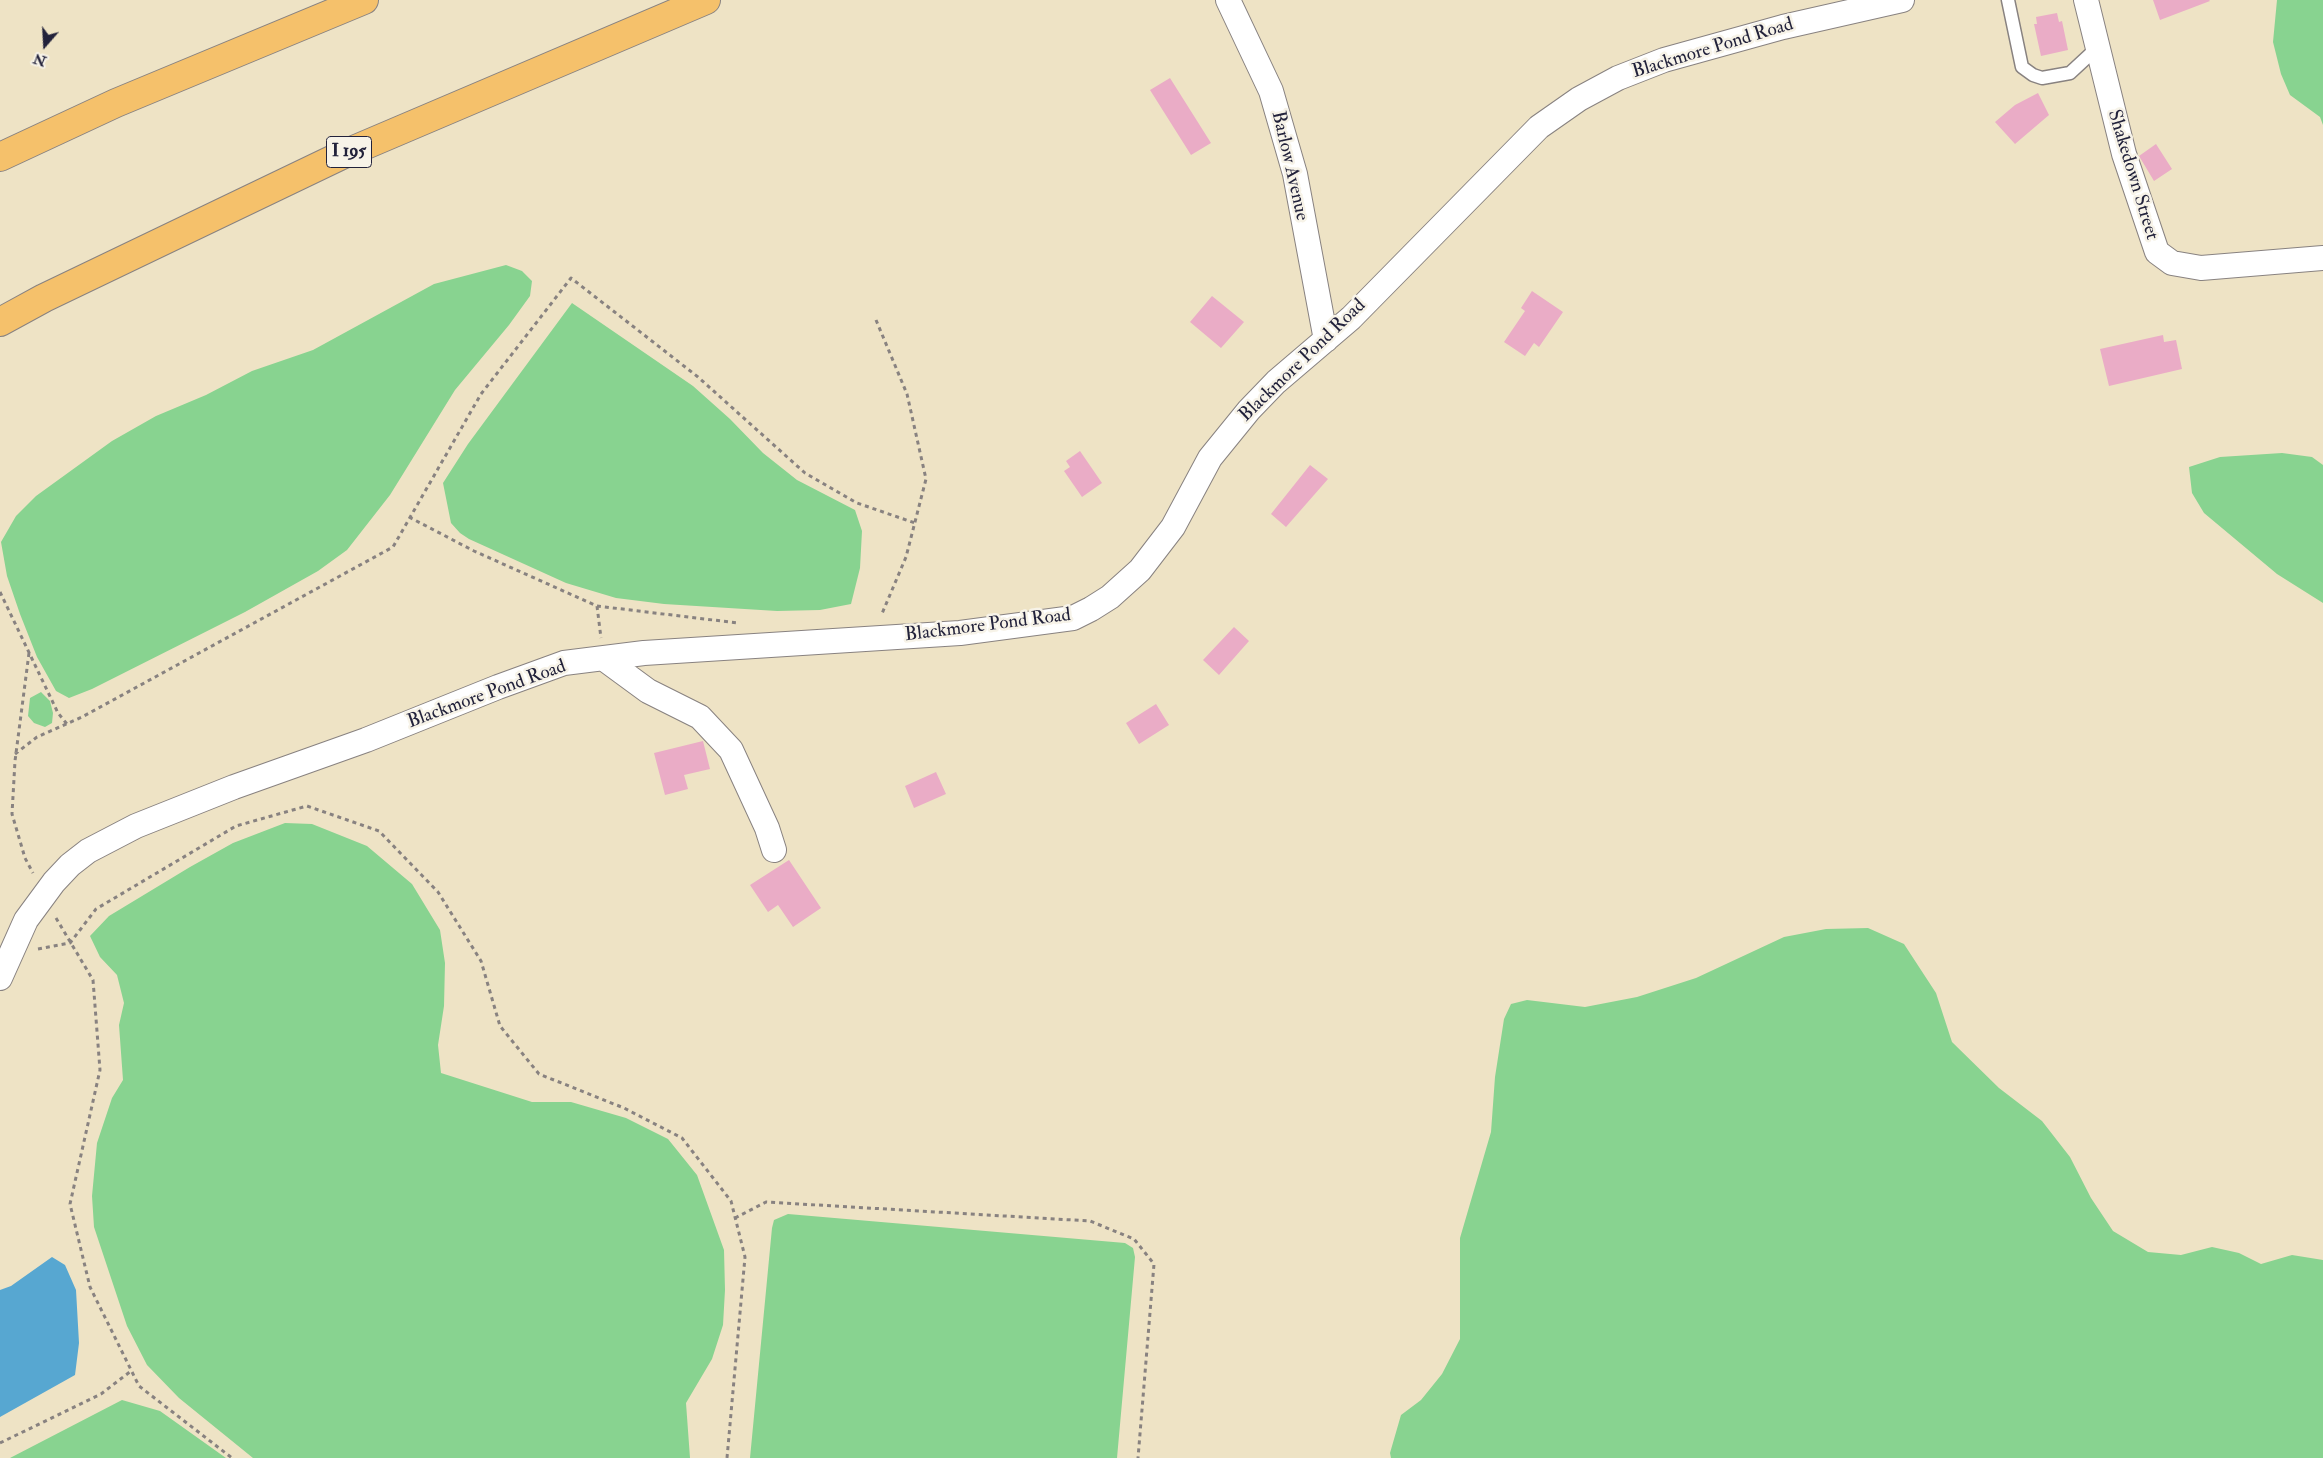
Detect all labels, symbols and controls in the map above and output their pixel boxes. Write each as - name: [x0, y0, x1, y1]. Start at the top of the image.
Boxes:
- street label: Blackmore Pond Road: [1630, 14, 1796, 84]
- north arrow: [20, 20, 70, 70]
- text: N: [31, 50, 49, 70]
- street label: Shakedown Street: [2101, 107, 2163, 243]
- street label: Barlow Avenue: [1265, 109, 1313, 223]
- road number: I 195: [326, 136, 372, 168]
- street label: Blackmore Pond Road: [1235, 295, 1371, 427]
- street label: Blackmore Pond Road: [904, 605, 1072, 647]
- street label: Blackmore Pond Road: [405, 656, 569, 734]

